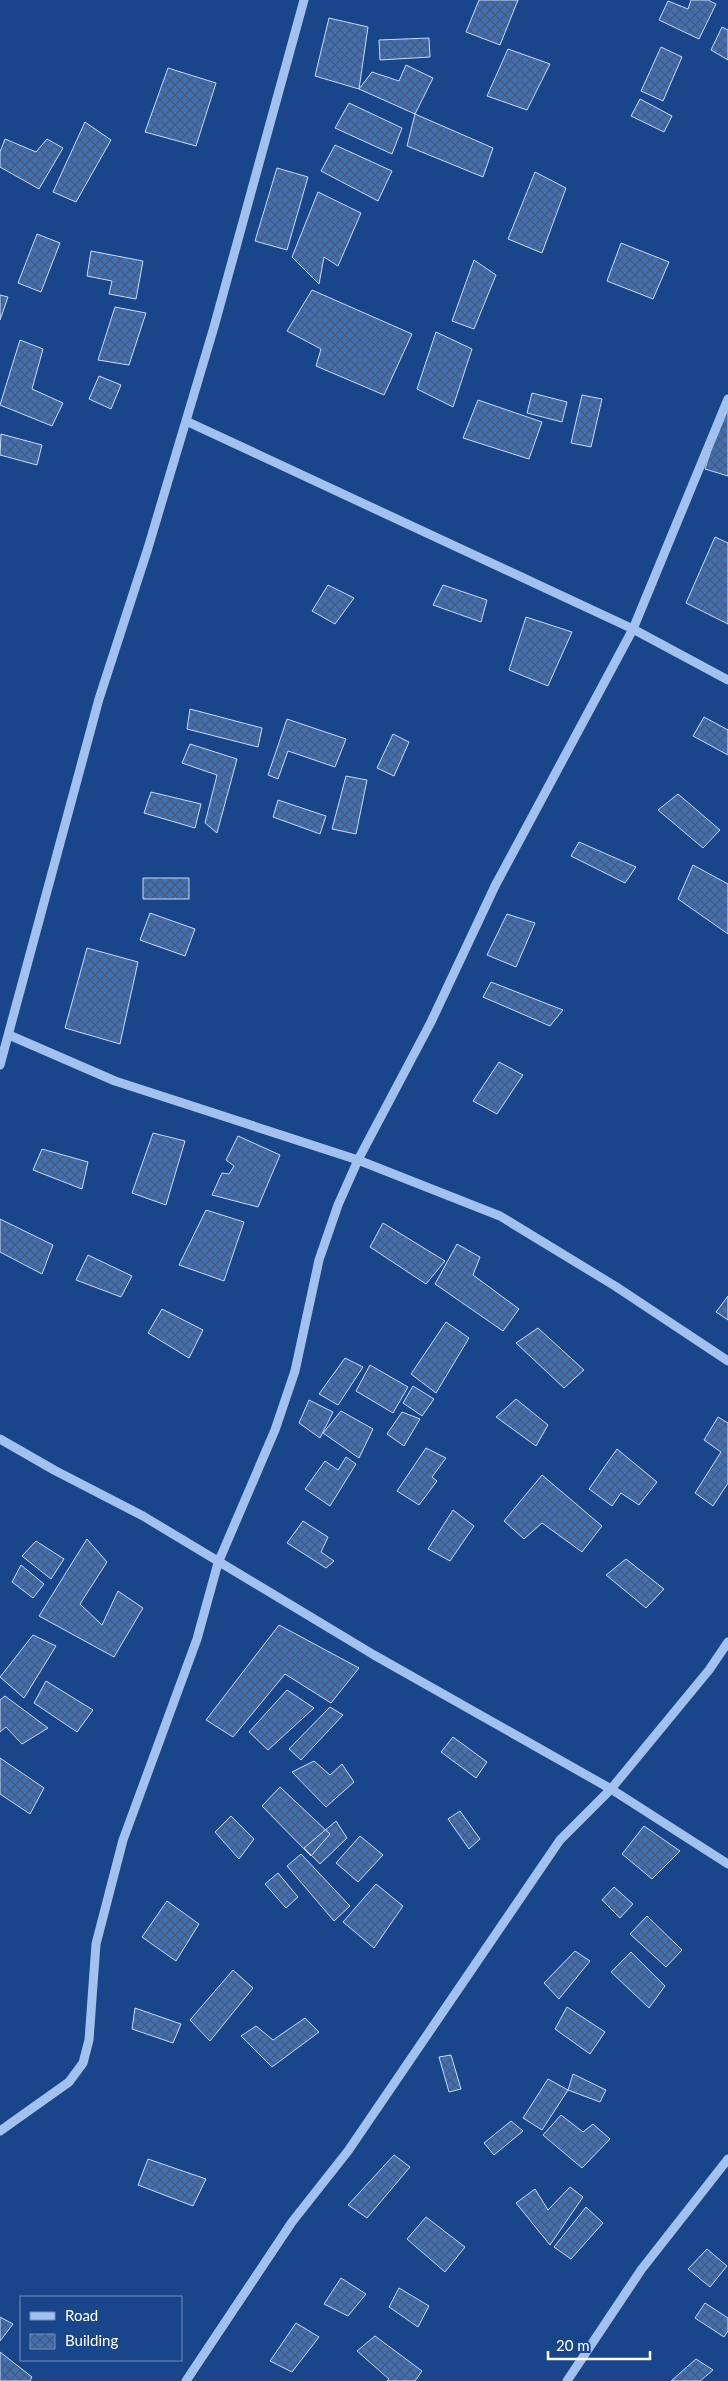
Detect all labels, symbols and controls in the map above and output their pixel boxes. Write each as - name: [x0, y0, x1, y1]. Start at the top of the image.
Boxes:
- legend: [20, 2296, 182, 2361]
- text: Road: [65, 2306, 98, 2324]
- scale bar: [548, 2328, 650, 2360]
- text: Building: [65, 2331, 118, 2349]
- text: 20 m: [556, 2336, 590, 2354]

